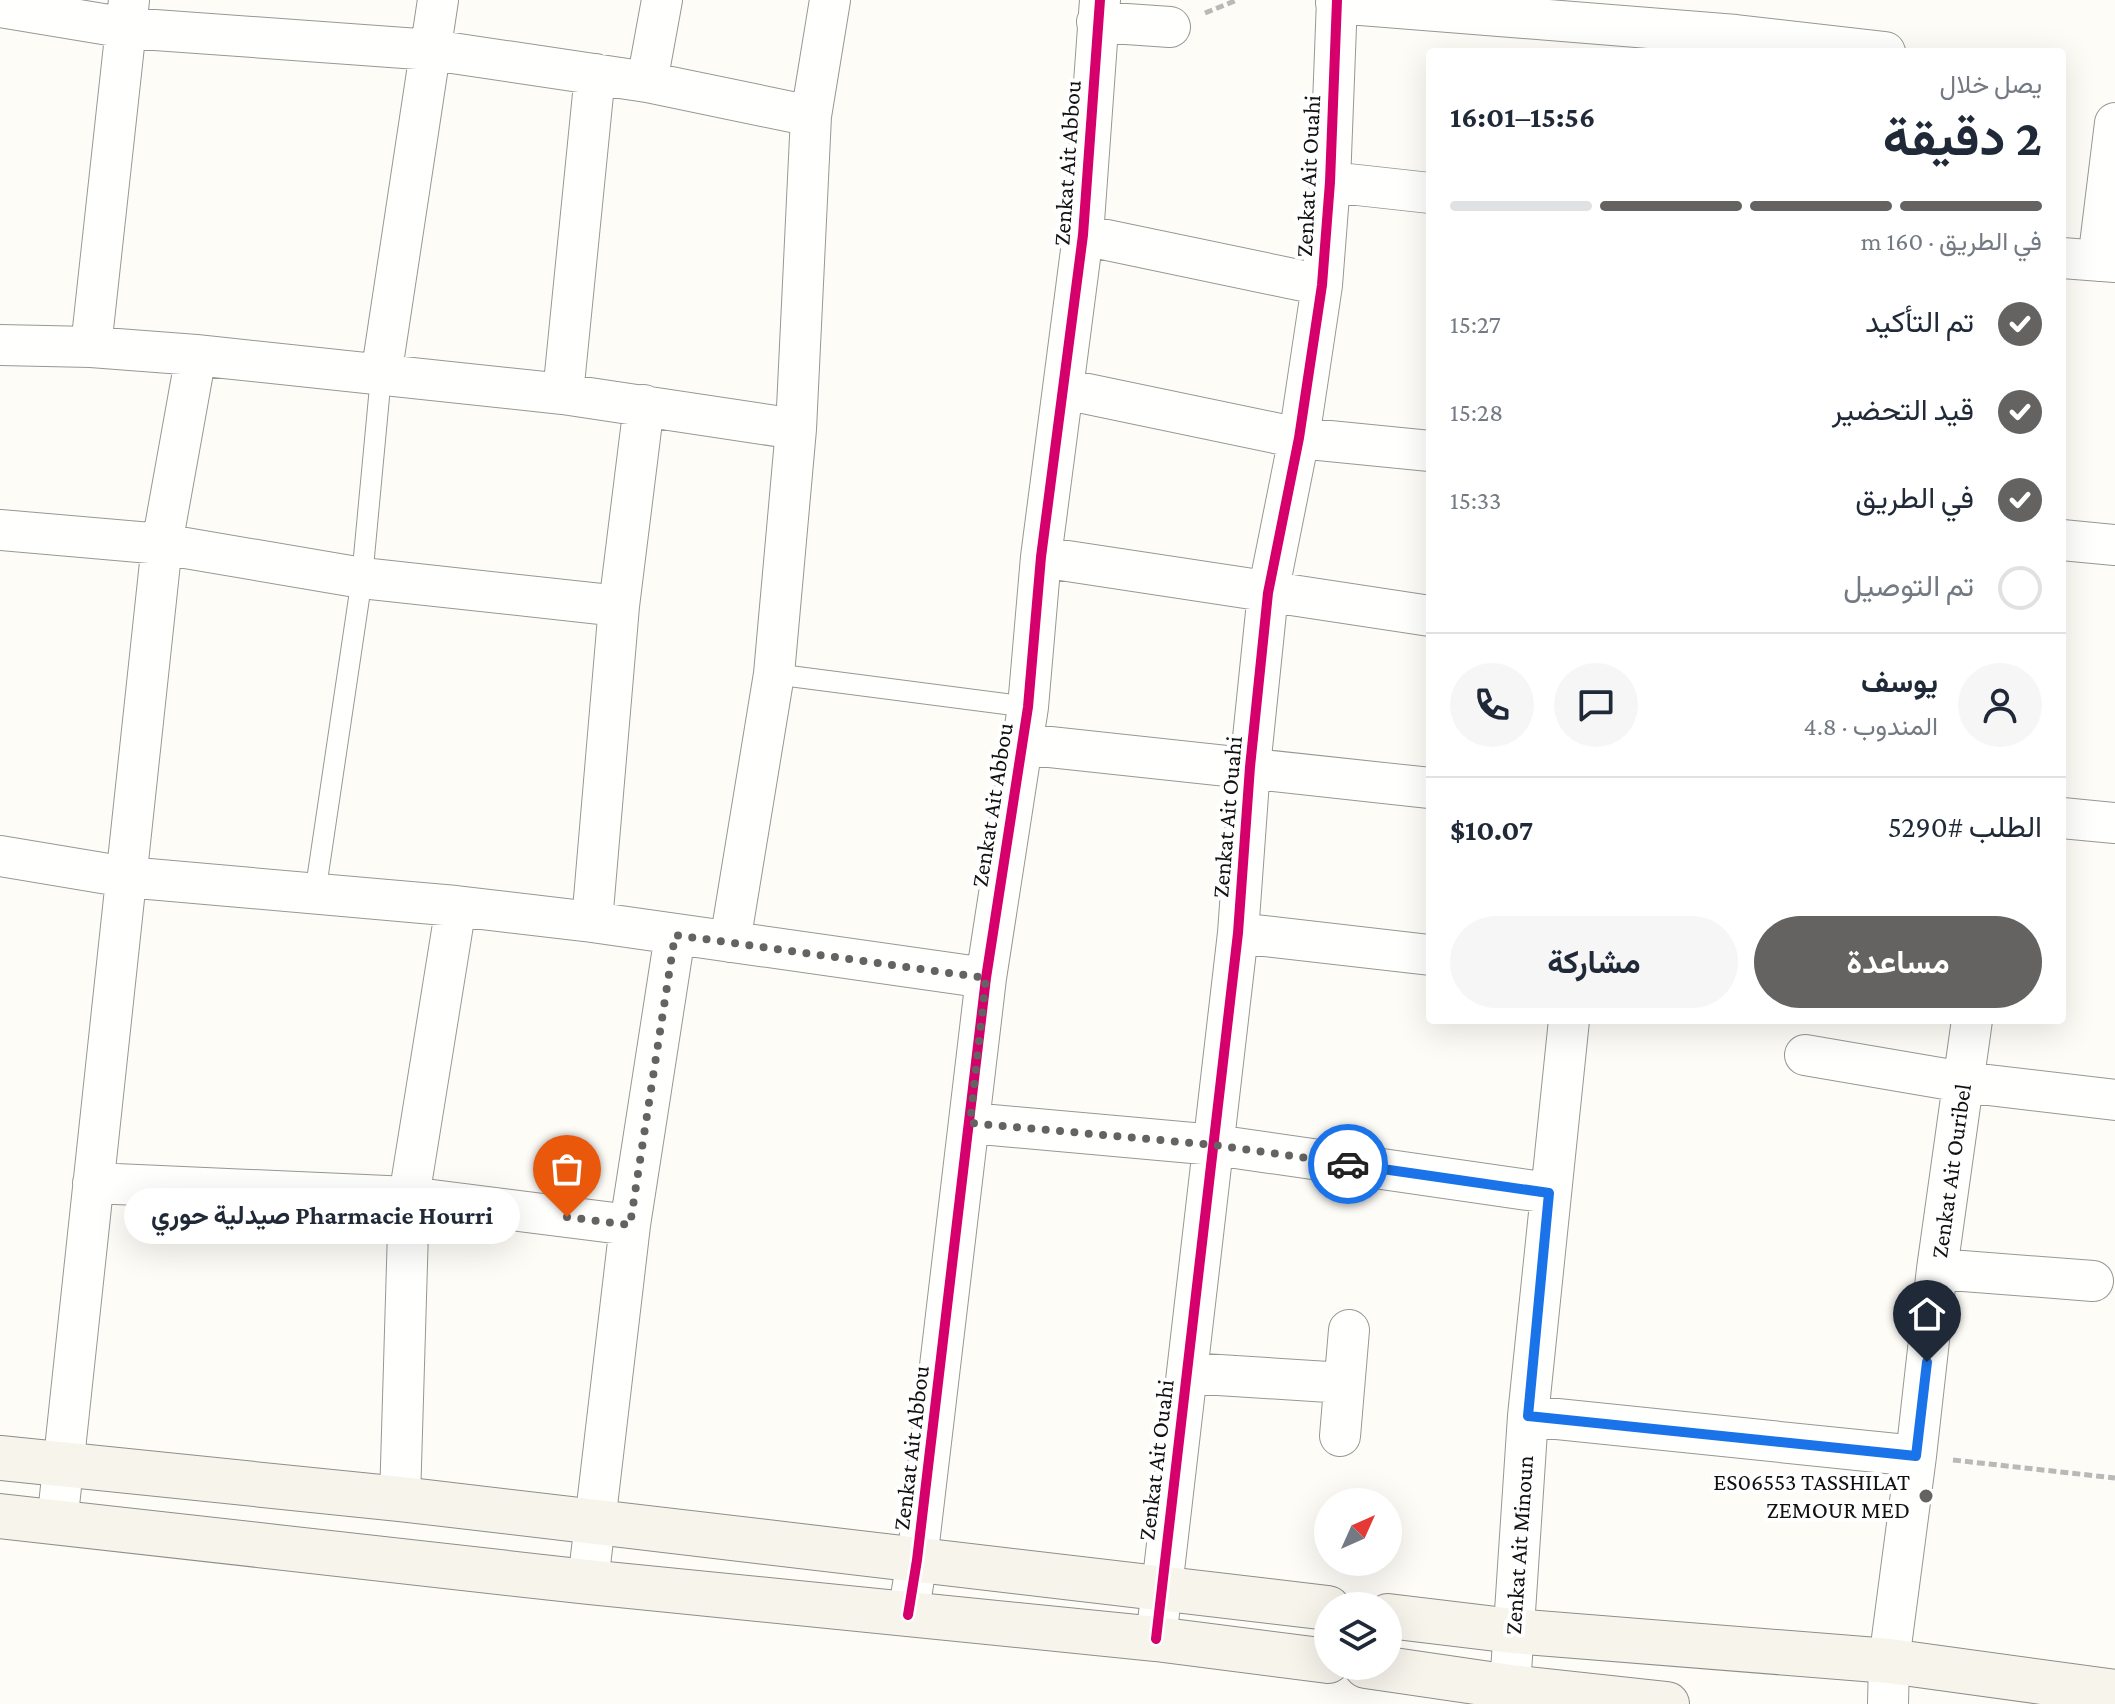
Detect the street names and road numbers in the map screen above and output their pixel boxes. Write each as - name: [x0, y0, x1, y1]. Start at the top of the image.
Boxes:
- street label: Zenkat Ait Abbou: [1047, 79, 1086, 247]
- street label: Zenkat Ait Ouahi: [1290, 94, 1325, 258]
- street label: Zenkat Ait Abbou: [965, 721, 1018, 889]
- street label: Zenkat Ait Ouahi: [1206, 735, 1247, 899]
- street label: Zenkat Ait Ouribel: [1925, 1082, 1976, 1260]
- street label: Zenkat Ait Abbou: [887, 1364, 934, 1532]
- street label: Zenkat Ait Ouahi: [1132, 1378, 1179, 1542]
- street label: Zenkat Ait Minoun: [1499, 1454, 1538, 1636]

